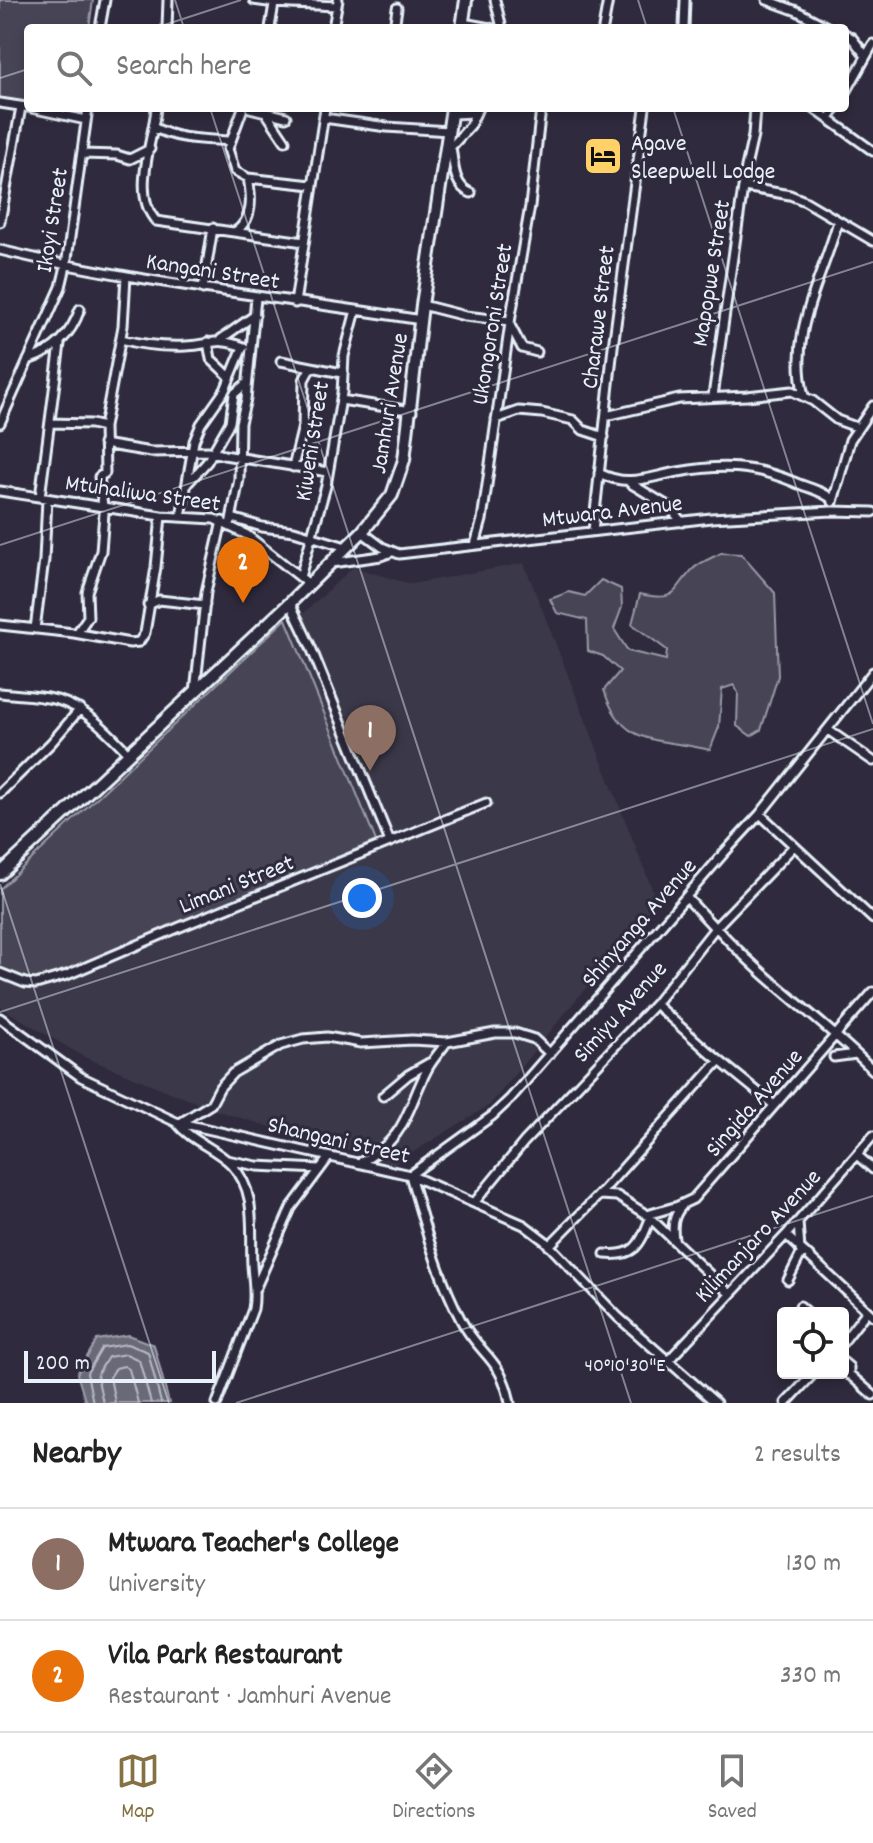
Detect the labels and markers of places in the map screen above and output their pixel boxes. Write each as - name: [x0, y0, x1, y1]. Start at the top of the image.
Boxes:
- place label: Agave Sleepwell Lodge: [631, 128, 775, 190]
- hotel icon: Agave Sleepwell Lodge: [582, 135, 624, 177]
- pin: 2: [217, 537, 269, 603]
- pin: 1: [344, 705, 396, 771]

